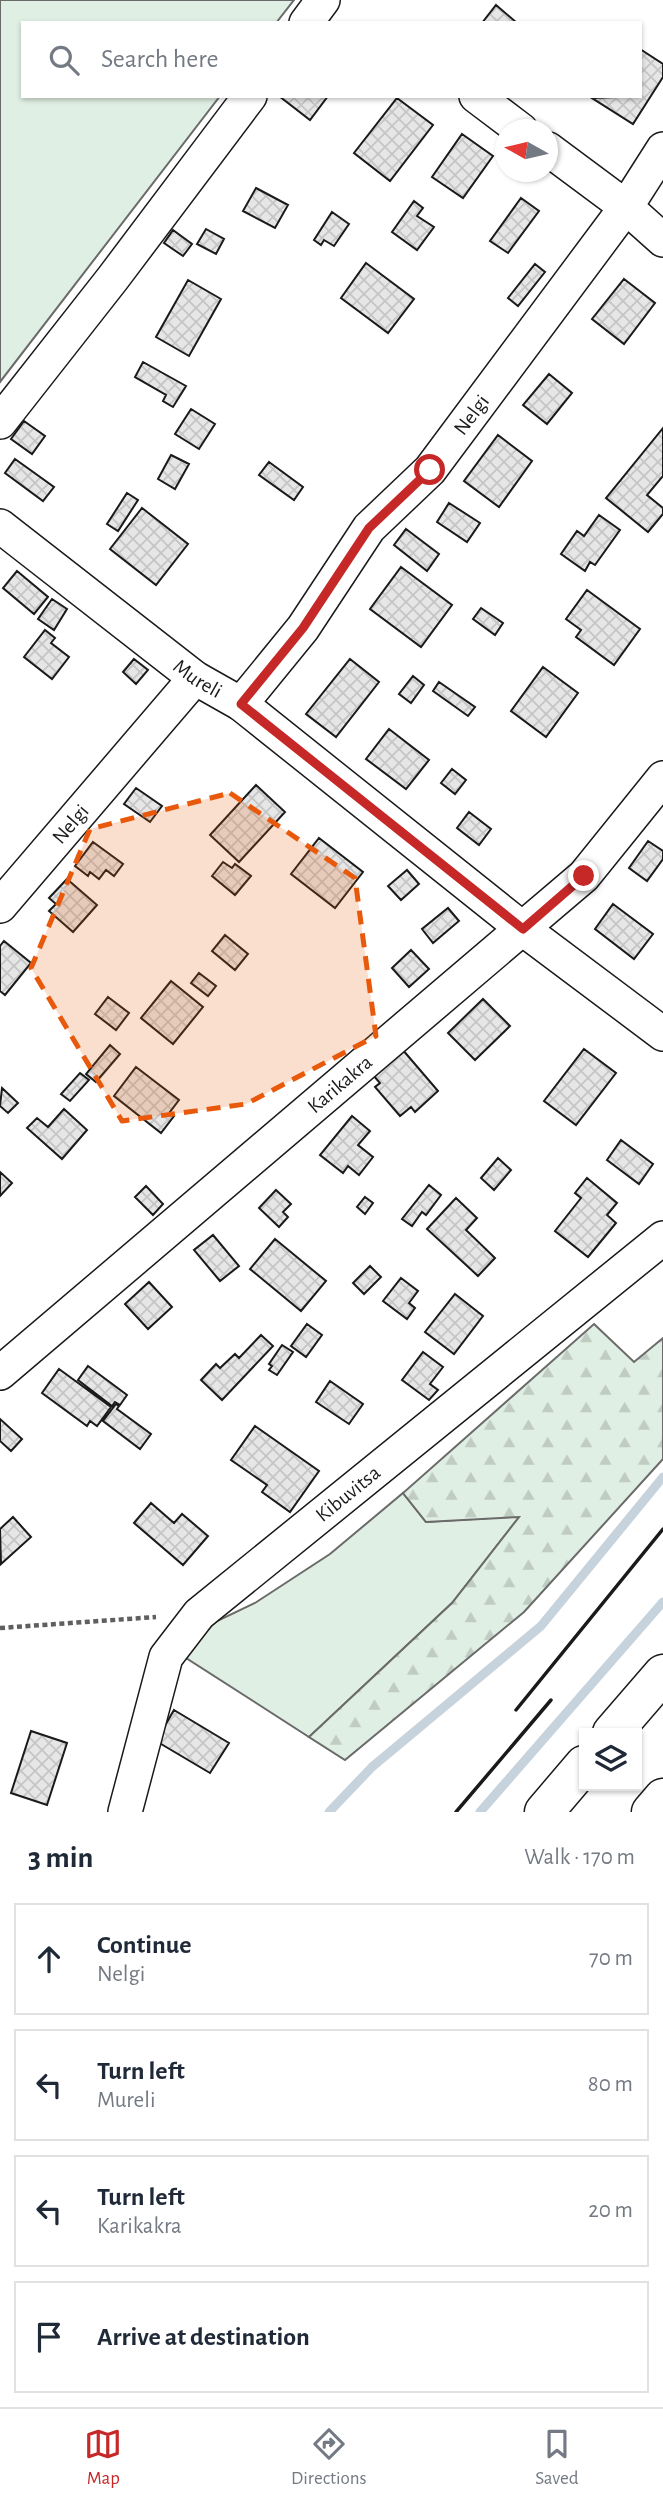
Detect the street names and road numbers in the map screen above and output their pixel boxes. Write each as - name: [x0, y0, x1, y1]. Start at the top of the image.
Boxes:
- street label: Nelgi: [450, 391, 493, 439]
- street label: Mureli: [170, 655, 226, 702]
- street label: Nelgi: [48, 800, 93, 848]
- street label: Karikakra: [303, 1051, 376, 1117]
- street label: Kibuvitsa: [312, 1461, 384, 1526]

